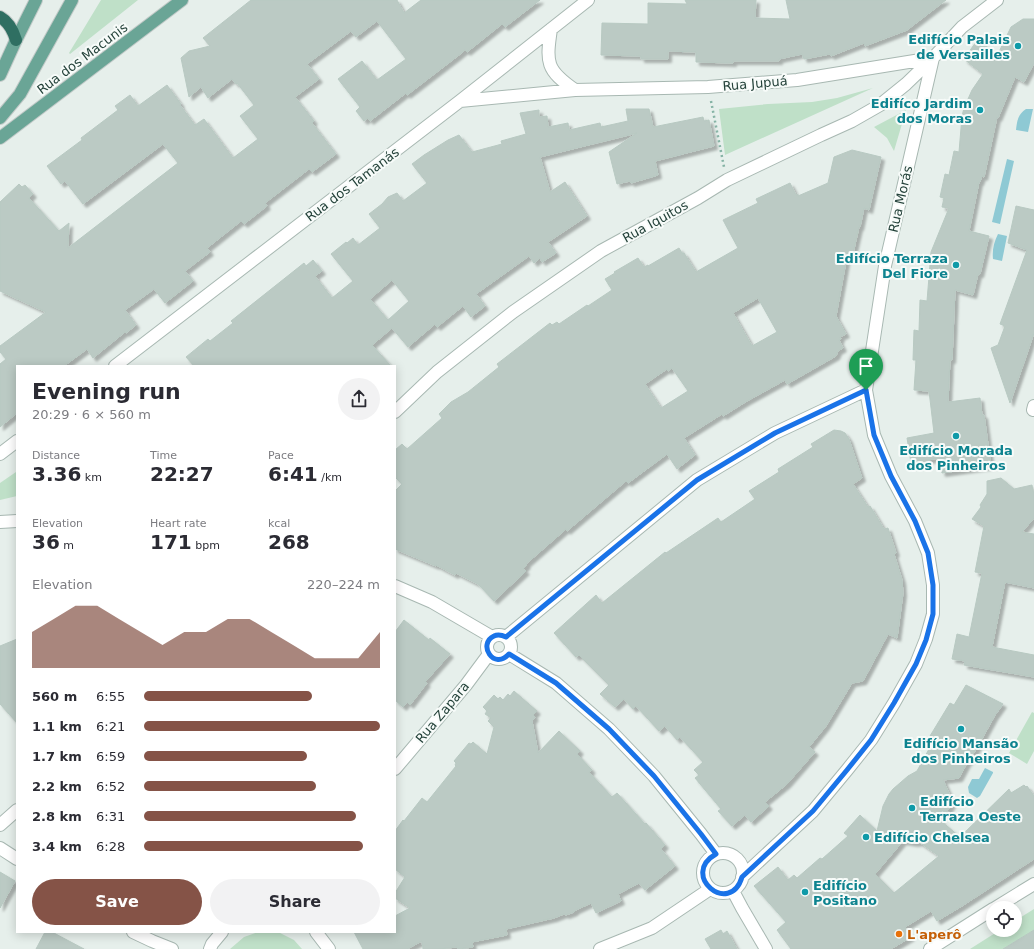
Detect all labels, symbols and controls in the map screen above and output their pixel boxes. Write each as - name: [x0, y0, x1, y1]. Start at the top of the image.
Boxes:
- street label: Rua dos Macunis: [34, 19, 131, 97]
- place label: Edifício Palais de Versailles: [908, 32, 1010, 62]
- marker: Edifício Palais de Versailles: [1013, 41, 1023, 51]
- street label: Rua Jupuá: [722, 73, 788, 94]
- place label: Edifíco Jardim dos Moras: [871, 96, 972, 126]
- marker: Edifíco Jardim dos Moras: [975, 105, 985, 115]
- street label: Rua dos Tamanás: [303, 144, 402, 224]
- street label: Rua Morás: [886, 164, 915, 234]
- street label: Rua Iquitos: [620, 197, 691, 246]
- place label: Edifício Terraza Del Fiore: [836, 251, 948, 281]
- marker: Edifício Terraza Del Fiore: [951, 260, 961, 270]
- pin: [849, 349, 883, 390]
- icon: arrive: [855, 355, 877, 377]
- button: share: [338, 378, 380, 420]
- text: Evening run: [32, 379, 181, 404]
- text: 20:29 · 6 × 560 m: [32, 407, 151, 422]
- marker: Edifício Morada dos Pinheiros: [951, 431, 961, 441]
- place label: Edifício Morada dos Pinheiros: [899, 443, 1013, 473]
- text: Distance: [32, 449, 80, 462]
- text: Time: [150, 449, 177, 462]
- text: Pace: [268, 449, 294, 462]
- text: 3.36: [32, 462, 81, 486]
- text: 22:27: [150, 462, 214, 486]
- text: 6:41: [268, 462, 318, 486]
- text: km: [81, 471, 102, 484]
- text: /km: [318, 471, 342, 484]
- text: Elevation: [32, 517, 83, 530]
- text: Heart rate: [150, 517, 206, 530]
- text: kcal: [268, 517, 290, 530]
- text: 36: [32, 530, 60, 554]
- text: 171: [150, 530, 192, 554]
- text: 268: [268, 530, 310, 554]
- text: m: [60, 539, 74, 552]
- text: bpm: [192, 539, 220, 552]
- text: Elevation: [32, 577, 92, 592]
- text: 220–224 m: [307, 577, 380, 592]
- street label: Rua Zapara: [412, 679, 472, 746]
- text: 560 m: [32, 689, 77, 704]
- text: 6:55: [96, 689, 125, 704]
- text: 1.1 km: [32, 719, 82, 734]
- text: 6:21: [96, 719, 125, 734]
- marker: Edifício Mansão dos Pinheiros: [956, 724, 966, 734]
- place label: Edifício Mansão dos Pinheiros: [904, 736, 1018, 766]
- text: 1.7 km: [32, 749, 82, 764]
- text: 6:59: [96, 749, 125, 764]
- text: 2.2 km: [32, 779, 82, 794]
- text: 6:52: [96, 779, 125, 794]
- place label: Edifício Terraza Oeste: [920, 794, 1021, 824]
- marker: Edifício Terraza Oeste: [907, 803, 917, 813]
- text: 2.8 km: [32, 809, 82, 824]
- text: 6:31: [96, 809, 125, 824]
- place label: Edifício Chelsea: [874, 830, 990, 845]
- marker: Edifício Chelsea: [861, 832, 871, 842]
- text: 3.4 km: [32, 839, 82, 854]
- text: 6:28: [96, 839, 125, 854]
- place label: Edifício Positano: [813, 878, 877, 908]
- button: Save: [32, 879, 202, 925]
- button: Share: [210, 879, 380, 925]
- marker: Edifício Positano: [800, 887, 810, 897]
- map controls: [986, 901, 1022, 937]
- button: locate: [986, 901, 1022, 937]
- place label: L'aperô: [907, 927, 962, 942]
- marker: L'aperô: [894, 929, 904, 939]

